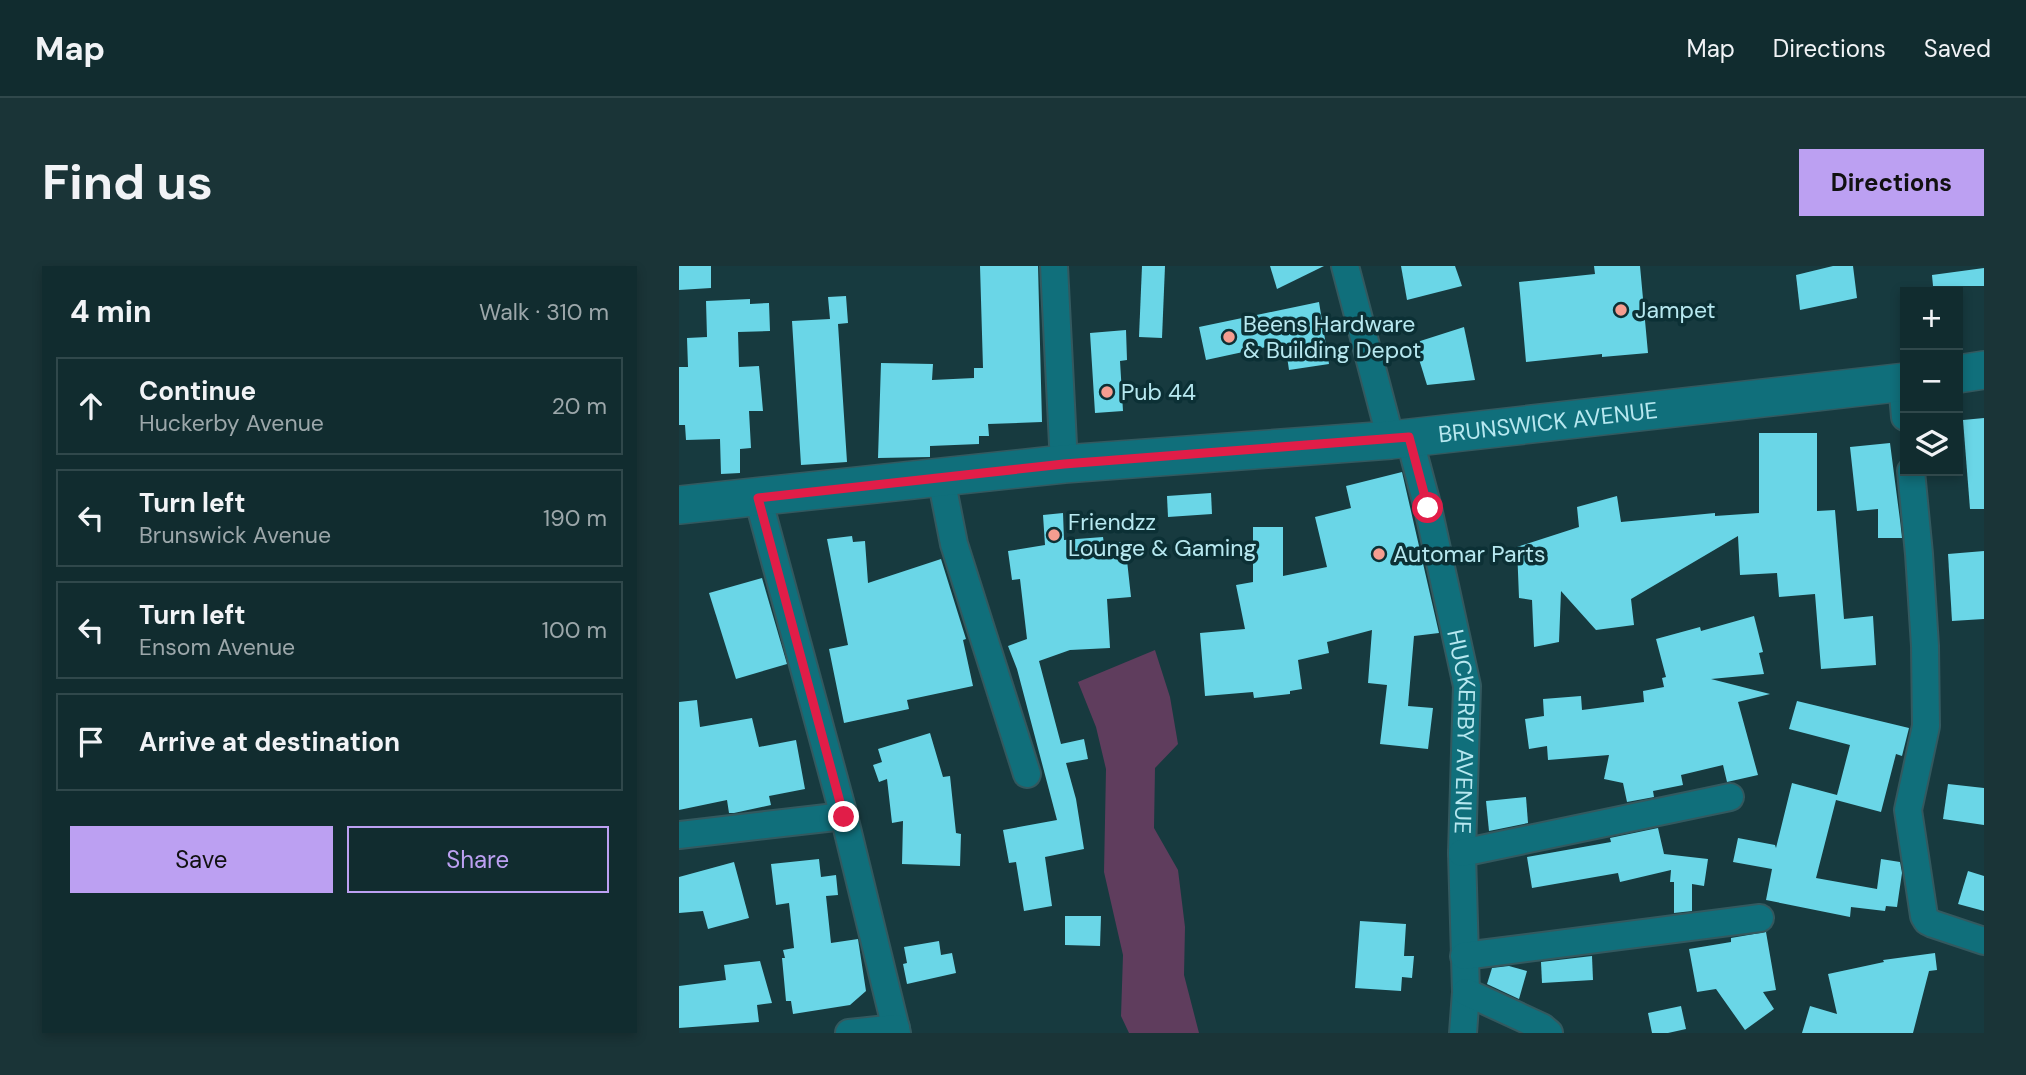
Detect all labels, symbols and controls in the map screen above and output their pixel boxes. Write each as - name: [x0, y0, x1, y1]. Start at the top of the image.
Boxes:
- text: Map: [35, 27, 105, 70]
- text: Map: [1687, 33, 1735, 64]
- text: Directions: [1773, 33, 1886, 64]
- text: Saved: [1924, 33, 1991, 64]
- button: Directions: [1799, 149, 1984, 216]
- text: Find us: [42, 150, 213, 214]
- map controls: [1900, 287, 1963, 476]
- button: +: [1900, 287, 1963, 350]
- text: 4 min: [70, 292, 152, 331]
- place label: Jampet: [1635, 295, 1716, 325]
- text: Walk · 310 m: [479, 297, 609, 327]
- marker: Jampet: [1613, 302, 1629, 318]
- place label: Beens Hardware & Building Depot: [1243, 309, 1421, 365]
- marker: Beens Hardware & Building Depot: [1221, 329, 1237, 345]
- button: −: [1900, 350, 1963, 413]
- text: Continue: [139, 374, 256, 408]
- place label: Pub 44: [1121, 377, 1196, 407]
- marker: Pub 44: [1099, 384, 1115, 400]
- icon: ahead: [72, 387, 110, 425]
- text: 20 m: [552, 391, 607, 421]
- street label: BRUNSWICK AVENUE: [1437, 395, 1659, 450]
- text: Huckerby Avenue: [139, 408, 324, 438]
- button: layers: [1900, 413, 1963, 476]
- text: Turn left: [139, 486, 246, 520]
- route start: [1412, 492, 1443, 523]
- icon: left: [72, 499, 110, 537]
- text: 190 m: [543, 503, 607, 533]
- place label: Friendzz Lounge & Gaming: [1068, 507, 1256, 563]
- text: Brunswick Avenue: [139, 520, 331, 550]
- marker: Friendzz Lounge & Gaming: [1046, 527, 1062, 543]
- place label: Automar Parts: [1393, 539, 1546, 569]
- marker: Automar Parts: [1371, 546, 1387, 562]
- text: Turn left: [139, 598, 246, 632]
- icon: left: [72, 611, 110, 649]
- text: 100 m: [542, 615, 607, 645]
- street label: HUCKERBY AVENUE: [1440, 627, 1482, 834]
- text: Ensom Avenue: [139, 632, 295, 662]
- icon: arrive: [72, 723, 110, 761]
- text: Arrive at destination: [139, 725, 400, 759]
- route end: [828, 801, 859, 832]
- button: Save: [70, 826, 333, 893]
- button: Share: [347, 826, 609, 893]

